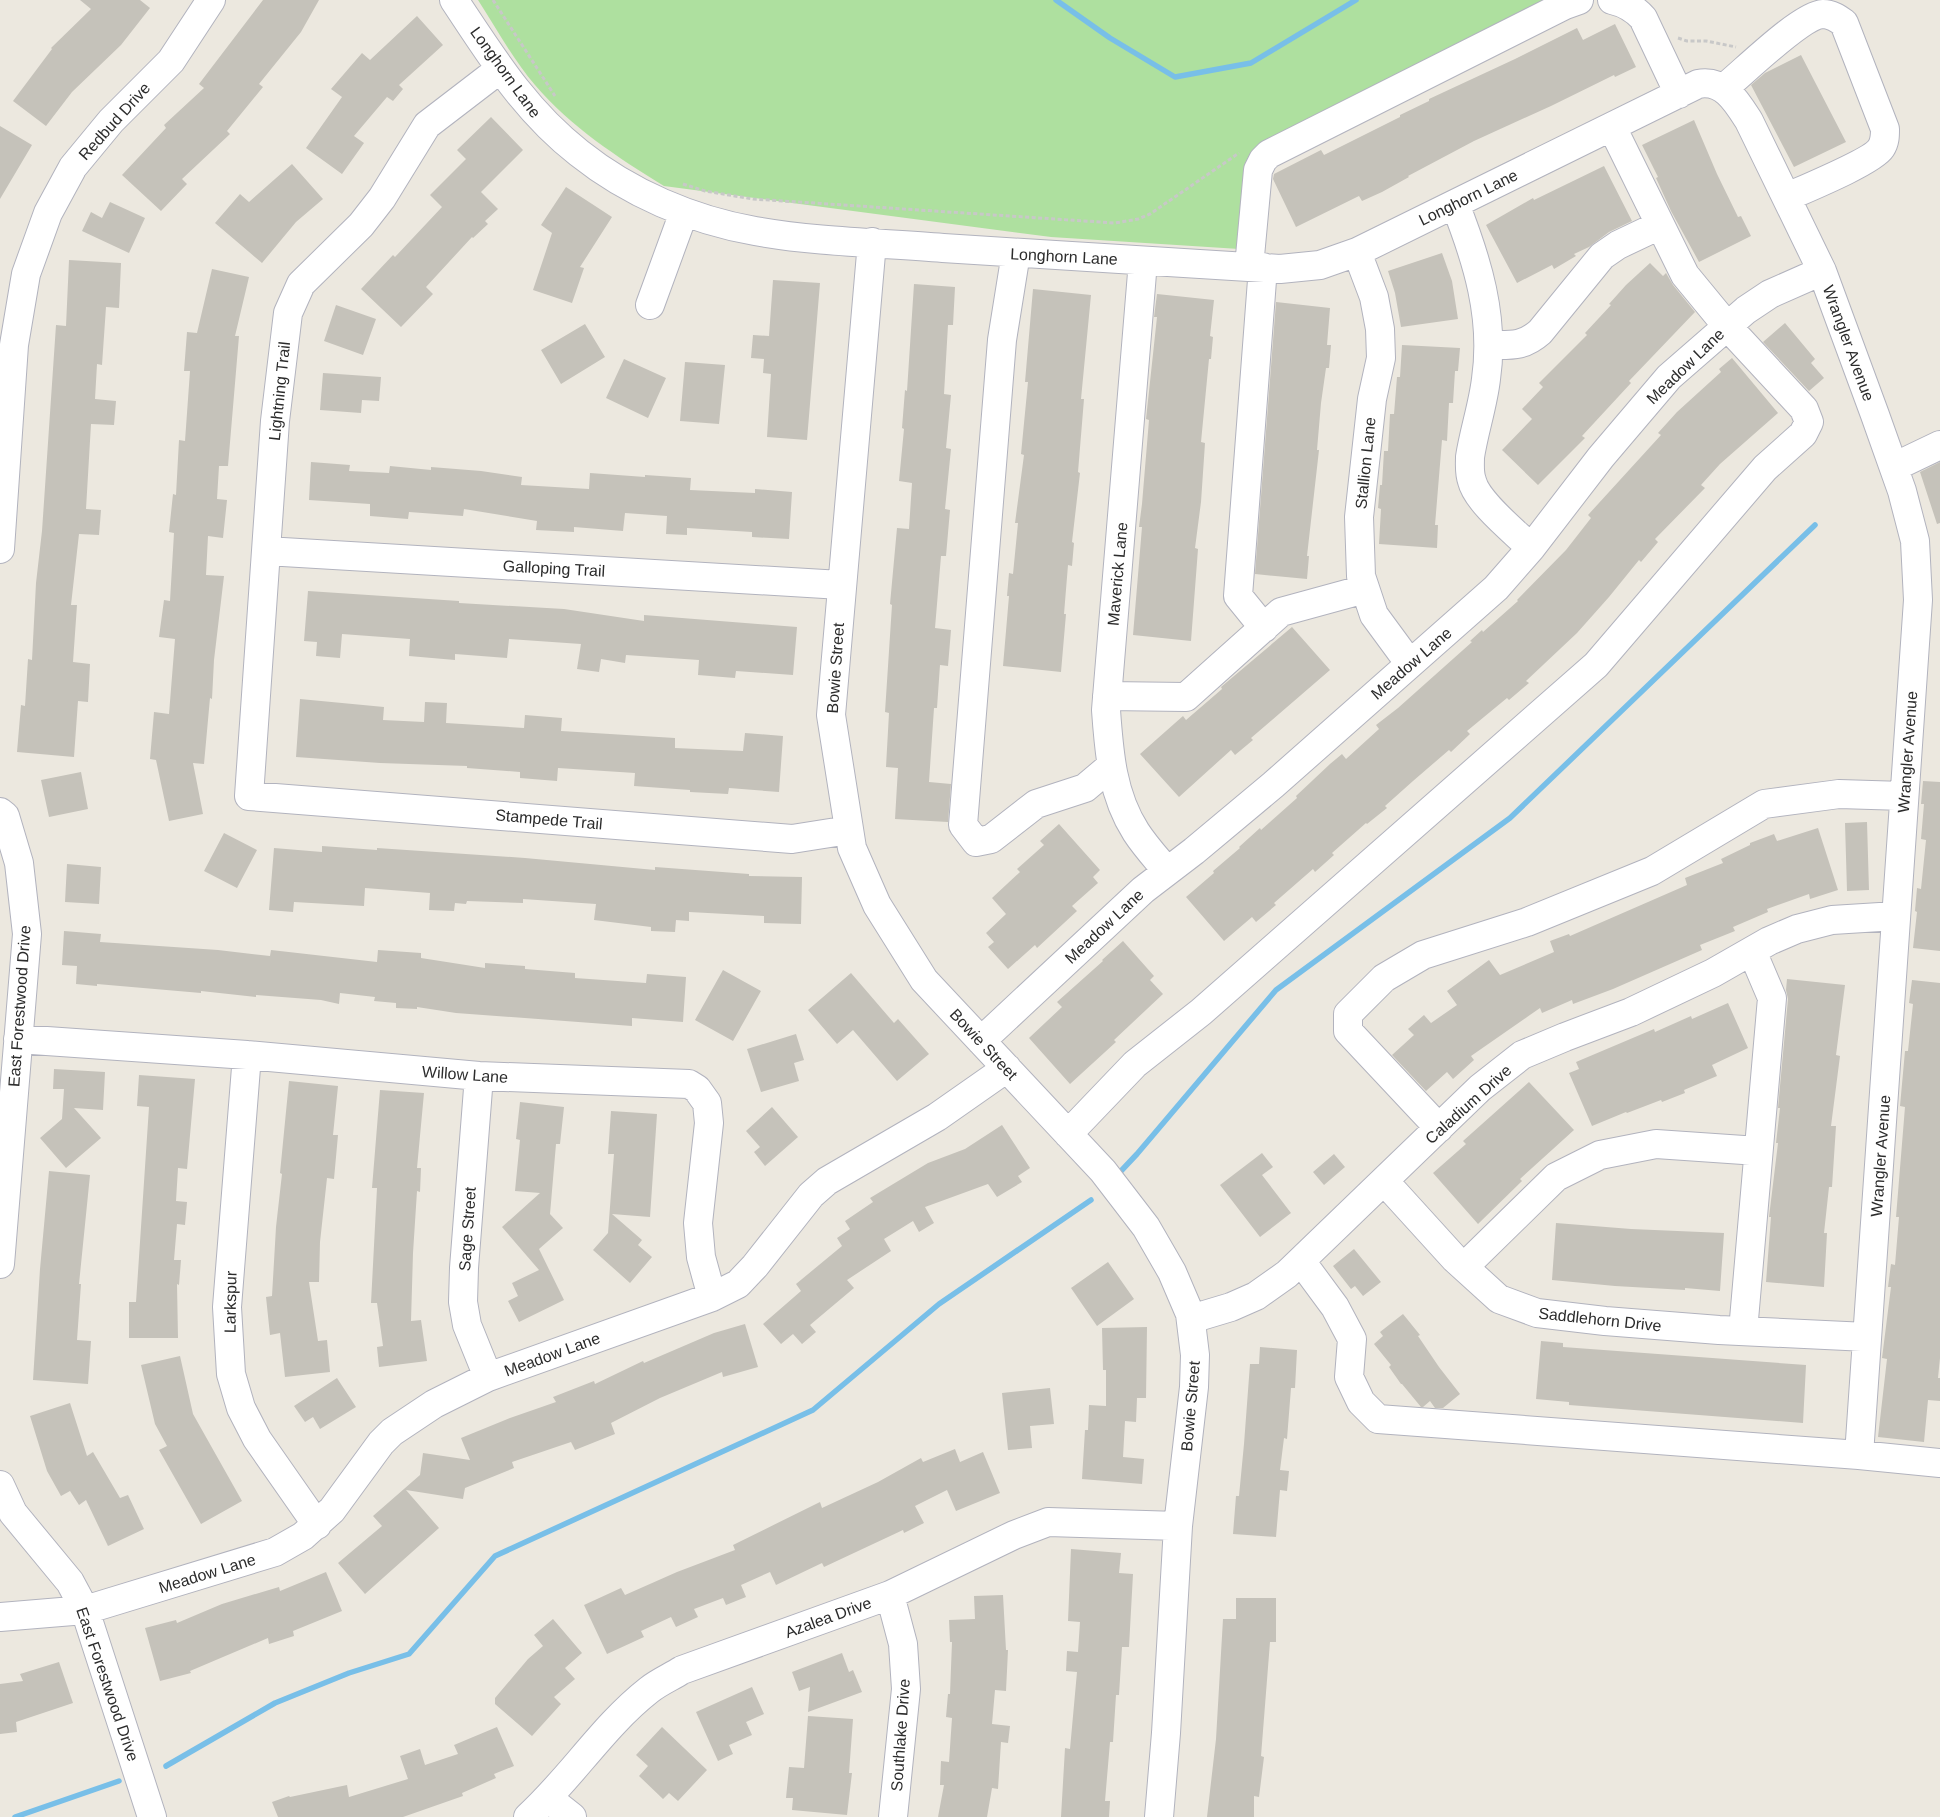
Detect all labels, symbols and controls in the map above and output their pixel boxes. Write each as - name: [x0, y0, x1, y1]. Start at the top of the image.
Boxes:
- street label: Longhorn Lane: [467, 24, 544, 121]
- street label: Redbud Drive: [75, 79, 153, 163]
- street label: Longhorn Lane: [1416, 166, 1520, 229]
- street label: Longhorn Lane: [1010, 245, 1118, 268]
- street label: Wrangler Avenue: [1820, 283, 1877, 404]
- street label: Meadow Lane: [1643, 325, 1727, 407]
- street label: Lightning Trail: [266, 341, 293, 441]
- street label: Stallion Lane: [1352, 416, 1379, 510]
- street label: Maverick Lane: [1104, 521, 1131, 627]
- street label: Galloping Trail: [502, 557, 605, 580]
- street label: Bowie Street: [824, 622, 847, 714]
- street label: Meadow Lane: [1368, 624, 1455, 703]
- street label: Wrangler Avenue: [1895, 690, 1920, 814]
- street label: Stampede Trail: [495, 806, 603, 833]
- street label: Meadow Lane: [1062, 886, 1147, 967]
- street label: East Forestwood Drive: [5, 925, 34, 1087]
- street label: Bowie Street: [946, 1005, 1021, 1084]
- street label: Caladium Drive: [1422, 1061, 1515, 1147]
- street label: Willow Lane: [421, 1063, 509, 1086]
- street label: Wrangler Avenue: [1868, 1094, 1893, 1218]
- street label: Sage Street: [456, 1186, 479, 1272]
- street label: Larkspur: [221, 1270, 240, 1333]
- street label: Saddlehorn Drive: [1538, 1305, 1662, 1334]
- street label: Meadow Lane: [502, 1329, 602, 1380]
- street label: Bowie Street: [1178, 1360, 1203, 1452]
- street label: Meadow Lane: [157, 1551, 258, 1596]
- street label: Azalea Drive: [783, 1594, 874, 1641]
- street label: East Forestwood Drive: [73, 1605, 142, 1764]
- street label: Southlake Drive: [888, 1678, 913, 1792]

